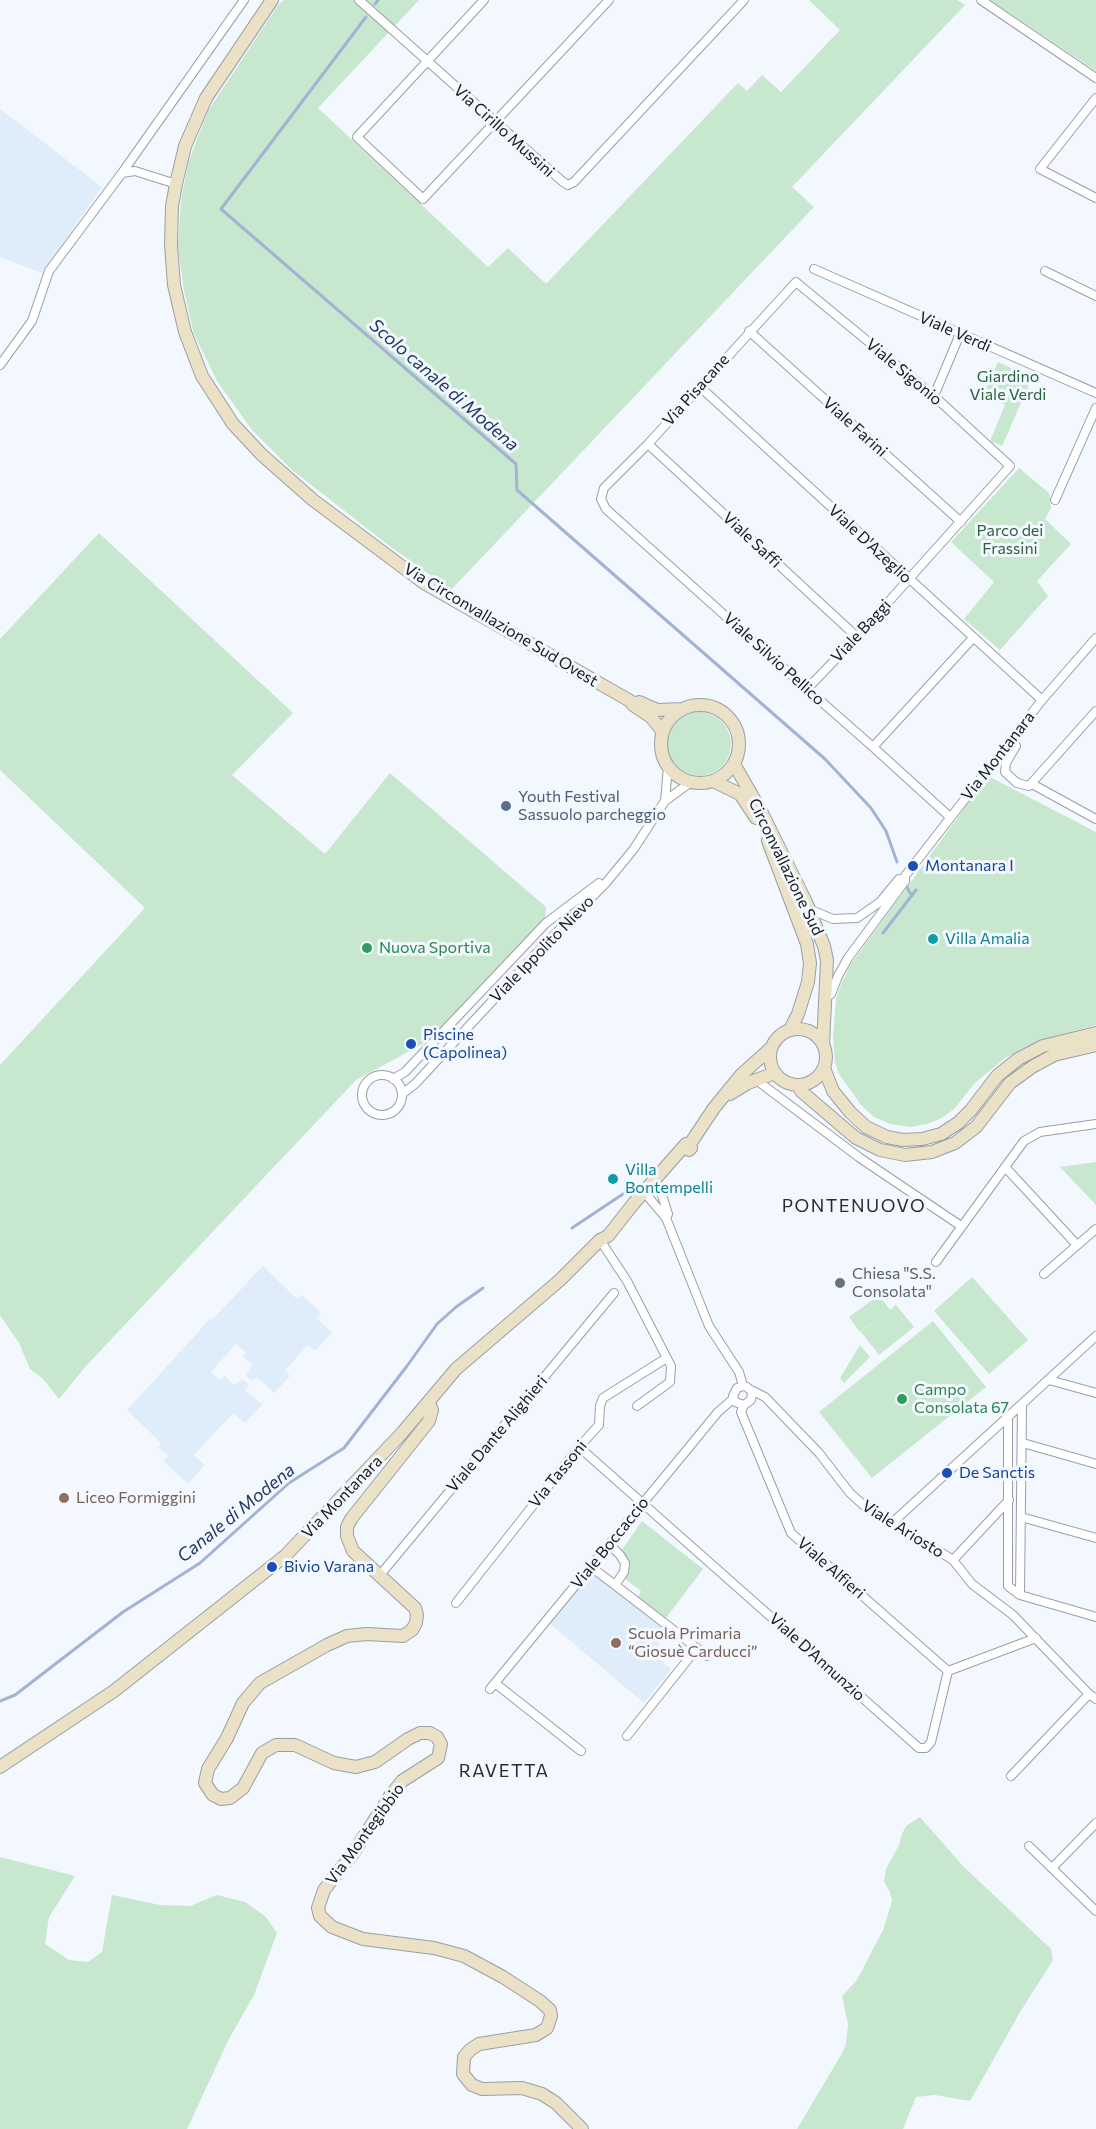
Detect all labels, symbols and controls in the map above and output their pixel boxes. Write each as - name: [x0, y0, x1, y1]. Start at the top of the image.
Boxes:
- street label: Via Cirillo Mussini: [450, 81, 558, 181]
- street label: Viale Verdi: [916, 308, 994, 356]
- water label: Scolo canale di Modena: [365, 314, 523, 456]
- street label: Viale Sigonio: [862, 335, 946, 409]
- street label: Via Pisacane: [659, 350, 733, 430]
- park label: Giardino Viale Verdi: [970, 367, 1046, 405]
- street label: Viale Farini: [819, 393, 891, 461]
- street label: Viale D'Azeglio: [824, 500, 916, 588]
- street label: Viale Saffi: [719, 508, 785, 572]
- park label: Parco dei Frassini: [977, 521, 1043, 559]
- street label: Via Circonvallazione Sud Ovest: [400, 559, 602, 691]
- street label: Viale Baggi: [827, 595, 895, 667]
- street label: Viale Silvio Pellico: [719, 609, 829, 709]
- street label: Via Montanara: [957, 708, 1039, 804]
- place label: Youth Festival Sassuolo parcheggio: [518, 787, 666, 825]
- street label: Circonvallazione Sud: [744, 795, 828, 939]
- marker: Youth Festival Sassuolo parcheggio: [499, 799, 513, 813]
- place label: Montanara I: [925, 856, 1014, 876]
- marker: Montanara I: [906, 859, 920, 873]
- street label: Viale Ippolito Nievo: [486, 892, 598, 1006]
- place label: Villa Amalia: [945, 929, 1030, 949]
- marker: Villa Amalia: [926, 932, 940, 946]
- place label: Nuova Sportiva: [379, 938, 491, 958]
- marker: Nuova Sportiva: [360, 941, 374, 955]
- place label: Piscine (Capolinea): [423, 1025, 507, 1063]
- marker: Piscine (Capolinea): [404, 1037, 418, 1051]
- place label: Villa Bontempelli: [625, 1160, 713, 1198]
- marker: Villa Bontempelli: [606, 1172, 620, 1186]
- district label: PONTENUOVO: [782, 1195, 926, 1217]
- place label: Chiesa "S.S. Consolata": [852, 1264, 936, 1302]
- marker: Chiesa "S.S. Consolata": [833, 1276, 847, 1290]
- street label: Viale Dante Alighieri: [443, 1372, 551, 1496]
- place label: Campo Consolata 67: [914, 1380, 1009, 1418]
- marker: Campo Consolata 67: [895, 1392, 909, 1406]
- street label: Via Tassoni: [525, 1436, 591, 1512]
- street label: Via Montanara: [298, 1452, 386, 1542]
- water label: Canale di Modena: [173, 1459, 299, 1567]
- place label: De Sanctis: [959, 1463, 1035, 1483]
- marker: De Sanctis: [940, 1466, 954, 1480]
- place label: Liceo Formiggini: [76, 1488, 196, 1508]
- marker: Liceo Formiggini: [57, 1491, 71, 1505]
- street label: Viale Boccaccio: [567, 1493, 653, 1593]
- street label: Viale Ariosto: [858, 1496, 948, 1562]
- street label: Viale Alfieri: [793, 1533, 869, 1603]
- place label: Bivio Varana: [284, 1557, 374, 1577]
- marker: Bivio Varana: [265, 1560, 279, 1574]
- street label: Viale D'Annunzio: [765, 1609, 869, 1705]
- place label: Scuola Primaria “Giosuè Carducci”: [628, 1624, 757, 1662]
- marker: Scuola Primaria “Giosuè Carducci”: [609, 1636, 623, 1650]
- district label: RAVETTA: [459, 1760, 549, 1782]
- street label: Via Montegibbio: [322, 1779, 408, 1889]

